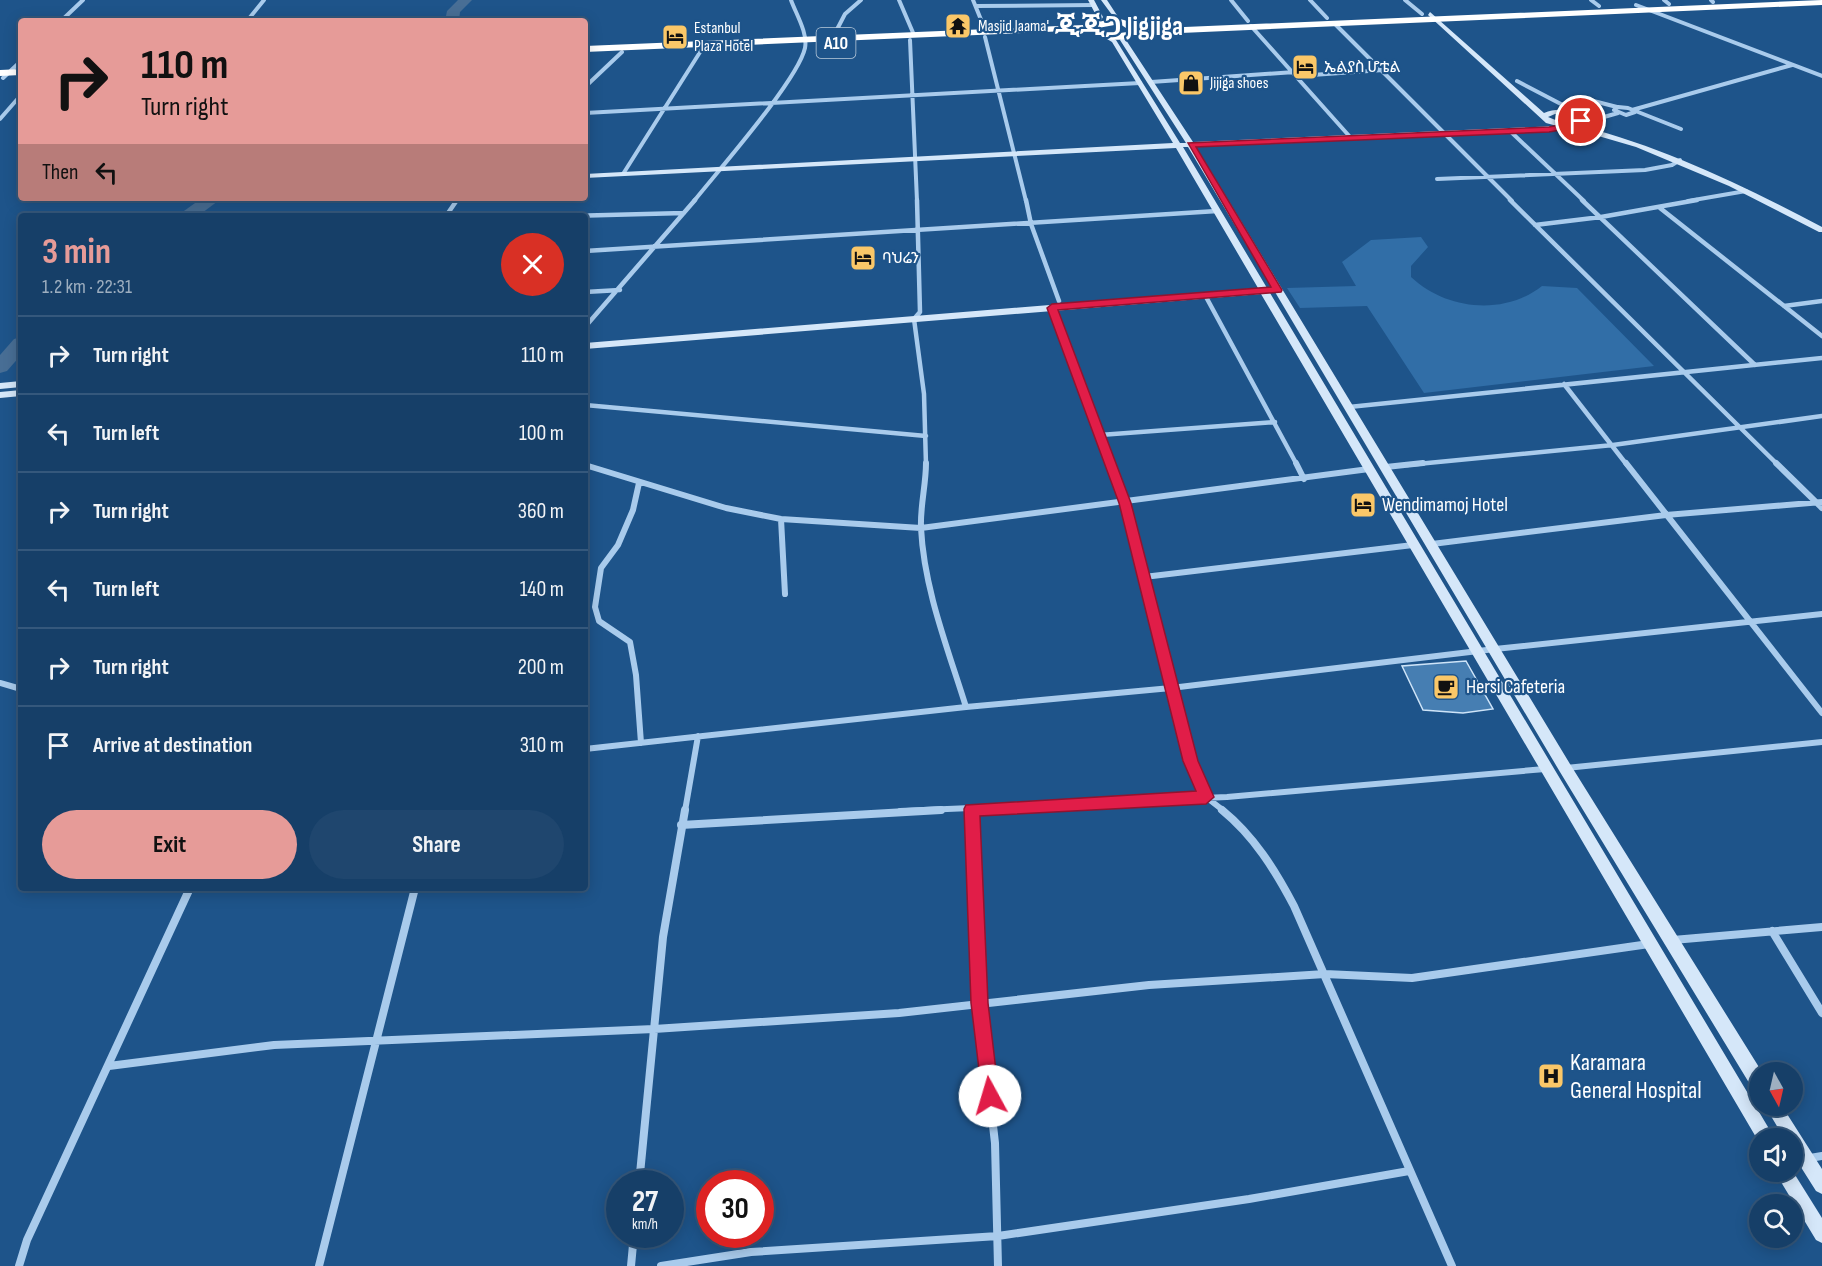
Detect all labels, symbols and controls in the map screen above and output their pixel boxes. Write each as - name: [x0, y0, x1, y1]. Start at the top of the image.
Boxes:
- temple icon: Masjid Jaama': [943, 11, 973, 41]
- district label: ጂጂጋ Jigjiga: [1055, 11, 1183, 43]
- place label: Masjid Jaama': [978, 17, 1049, 36]
- place label: Estanbul Plaza Hotel: [694, 19, 753, 56]
- hotel icon: Estanbul Plaza Hotel: [660, 22, 690, 52]
- road number: A10: [816, 28, 856, 58]
- text: 110 m: [141, 40, 228, 91]
- icon: right: [42, 42, 120, 120]
- hotel icon: ኤልያስ ሆቴል: [1290, 52, 1320, 82]
- place label: ኤልያስ ሆቴል: [1324, 58, 1401, 77]
- shop icon: Jijiga shoes: [1176, 68, 1206, 98]
- place label: Jijiga shoes: [1209, 74, 1269, 93]
- text: Turn right: [141, 91, 228, 123]
- pin: [1555, 95, 1606, 146]
- icon: arrive: [1564, 104, 1597, 137]
- icon: left: [90, 156, 123, 189]
- text: Then: [42, 159, 78, 186]
- text: 3 min: [42, 231, 111, 274]
- button: close: [501, 233, 564, 296]
- hotel icon: ባህሬን: [848, 243, 878, 273]
- place label: ባህሬን: [882, 249, 919, 268]
- text: 1.2 km · 22:31: [42, 275, 132, 299]
- icon: right: [42, 339, 75, 372]
- text: Turn right: [93, 342, 169, 369]
- text: 110 m: [521, 342, 564, 369]
- icon: left: [42, 417, 75, 450]
- text: Turn left: [93, 420, 159, 447]
- text: 100 m: [519, 420, 564, 447]
- hotel icon: Wendimamoj Hotel: [1348, 490, 1378, 520]
- place label: Wendimamoj Hotel: [1382, 493, 1508, 517]
- icon: right: [42, 495, 75, 528]
- text: Turn right: [93, 498, 169, 525]
- text: 360 m: [518, 498, 564, 525]
- icon: left: [42, 573, 75, 606]
- text: Turn left: [93, 576, 159, 603]
- text: 140 m: [520, 576, 564, 603]
- icon: right: [42, 651, 75, 684]
- text: Turn right: [93, 654, 169, 681]
- text: 200 m: [518, 654, 564, 681]
- cafe icon: Hersi Cafeteria: [1431, 672, 1461, 702]
- place label: Hersi Cafeteria: [1466, 675, 1565, 699]
- icon: arrive: [42, 729, 75, 762]
- text: Arrive at destination: [93, 732, 252, 759]
- text: 310 m: [520, 732, 564, 759]
- button: Exit: [42, 810, 297, 879]
- button: Share: [309, 810, 564, 879]
- place label: Karamara General Hospital: [1570, 1048, 1702, 1105]
- hospital icon: Karamara General Hospital: [1536, 1061, 1566, 1091]
- north arrow: [1749, 1062, 1803, 1116]
- map controls: [1749, 1062, 1803, 1248]
- position arrow: [958, 1064, 1022, 1128]
- button: sound: [1749, 1128, 1803, 1182]
- speed limit sign: 30: [696, 1170, 774, 1248]
- text: 27: [632, 1184, 658, 1220]
- button: search: [1749, 1194, 1803, 1248]
- text: km/h: [632, 1215, 658, 1234]

